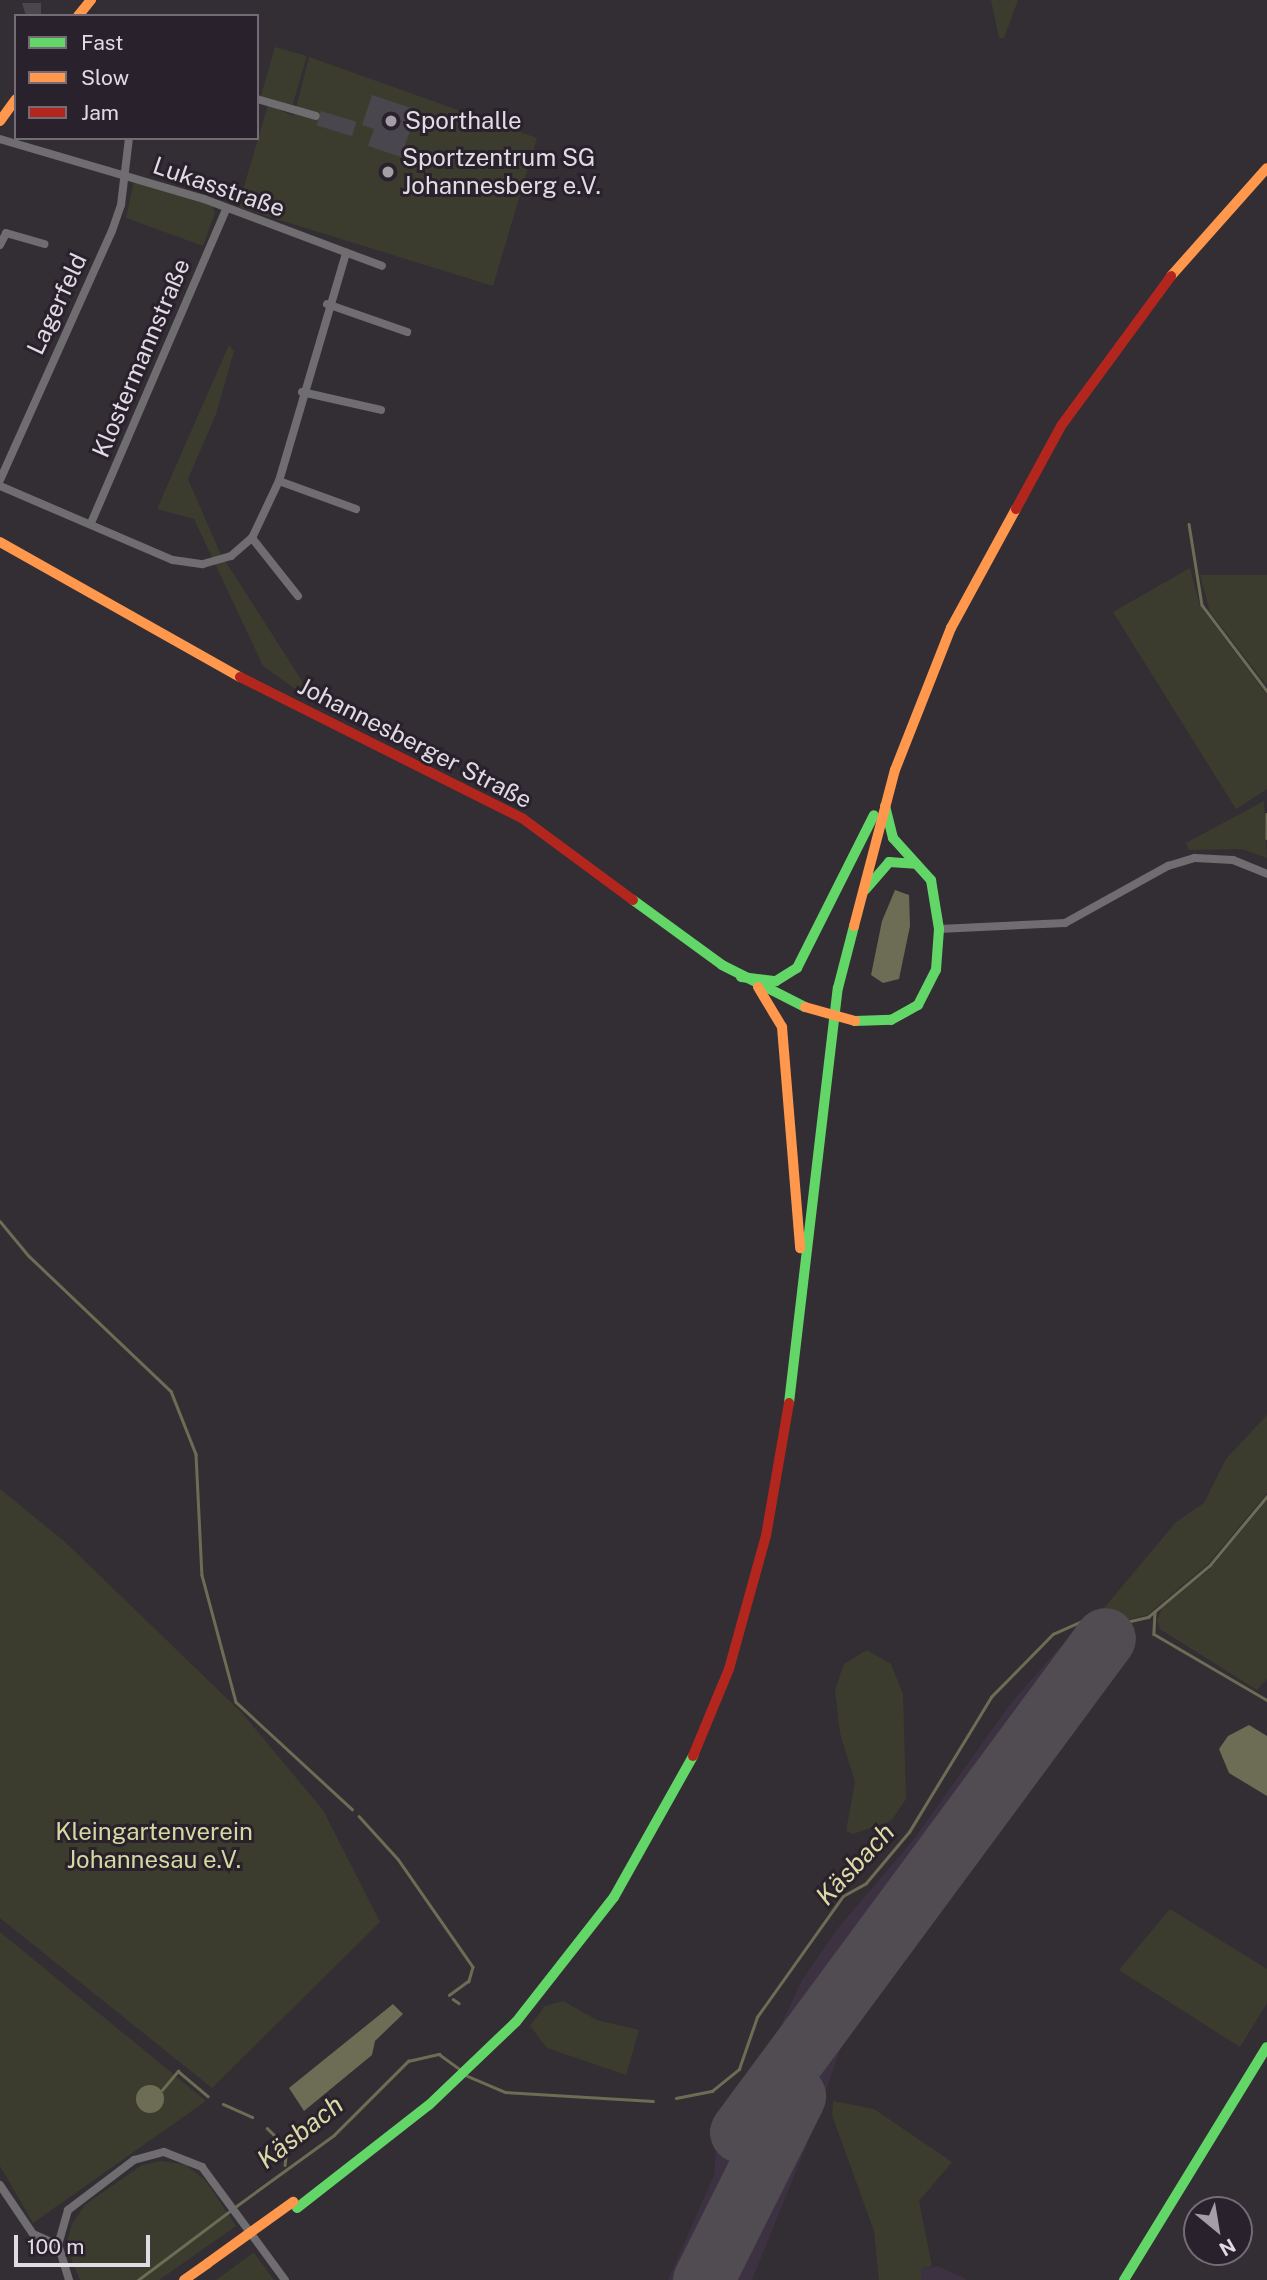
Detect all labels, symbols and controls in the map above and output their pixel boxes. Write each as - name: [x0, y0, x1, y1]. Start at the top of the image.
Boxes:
- legend: [14, 14, 259, 140]
- text: Fast: [81, 30, 123, 55]
- text: Slow: [81, 65, 129, 90]
- text: Jam: [81, 100, 119, 125]
- place label: Sporthalle: [405, 107, 522, 135]
- marker: Sporthalle: [383, 113, 399, 129]
- place label: Sportzentrum SG Johannesberg e.V.: [402, 144, 601, 200]
- street label: Lukasstraße: [149, 151, 289, 223]
- marker: Sportzentrum SG Johannesberg e.V.: [380, 164, 396, 180]
- street label: Lagerfeld: [21, 249, 93, 359]
- street label: Klostermannstraße: [86, 254, 196, 462]
- street label: Johannesberger Straße: [293, 671, 537, 815]
- water label: Käsbach: [809, 1817, 901, 1911]
- park label: Kleingartenverein Johannesau e.V.: [55, 1818, 253, 1874]
- water label: Käsbach: [251, 2089, 349, 2175]
- north arrow: [1183, 2196, 1253, 2266]
- scale bar: [18, 2220, 154, 2264]
- text: 100 m: [27, 2234, 84, 2259]
- text: N: [1216, 2234, 1239, 2261]

